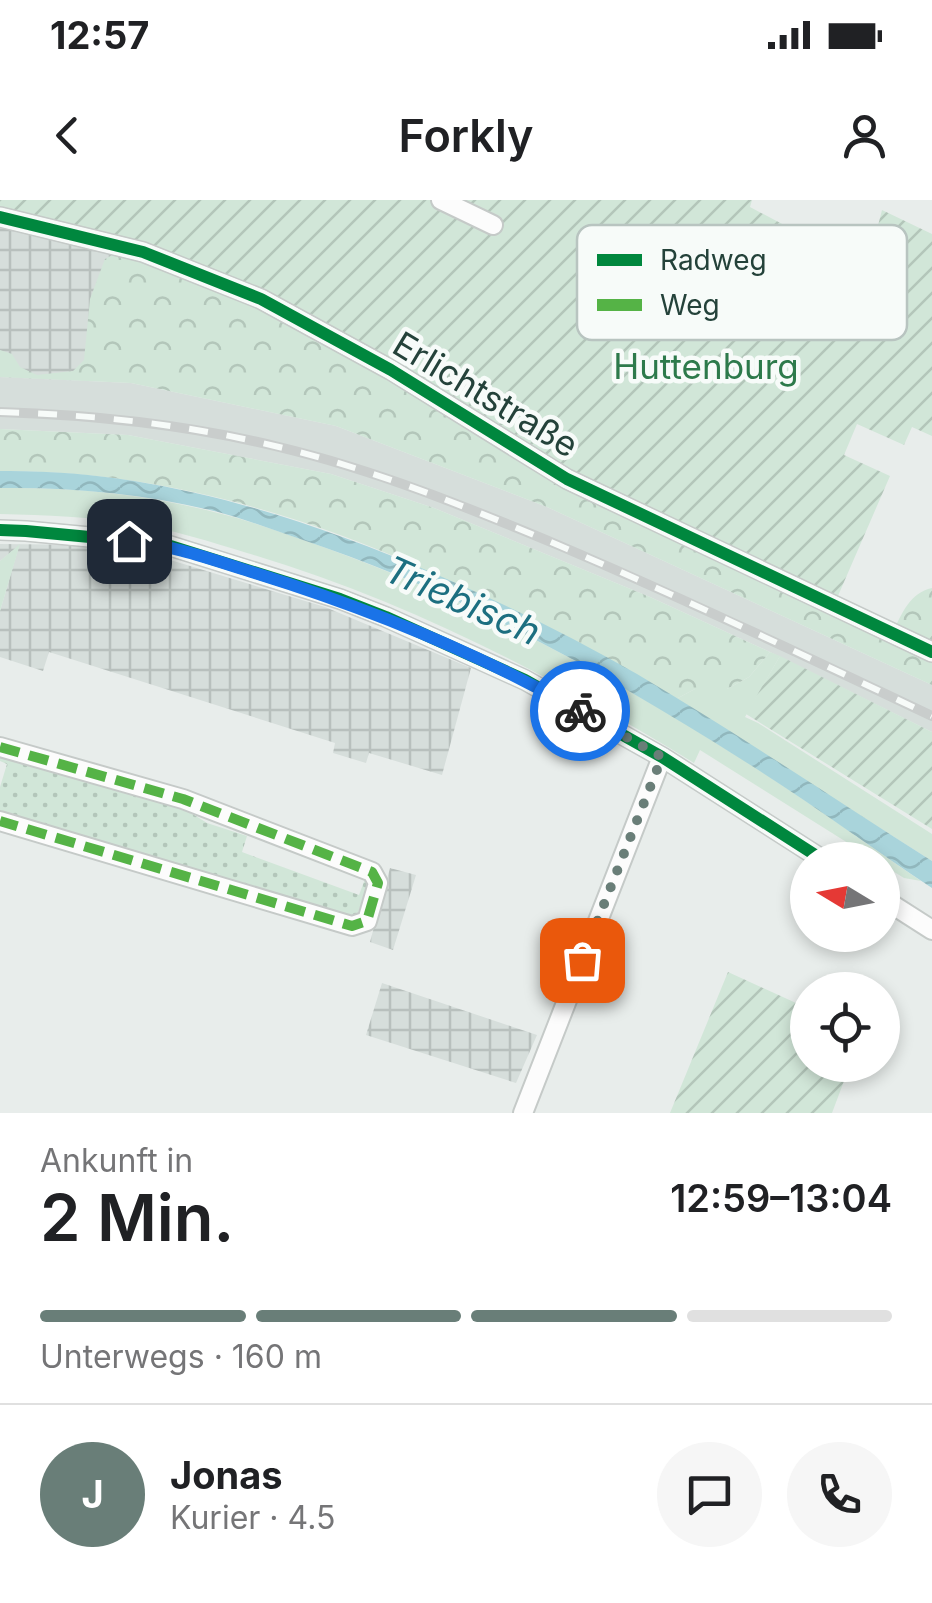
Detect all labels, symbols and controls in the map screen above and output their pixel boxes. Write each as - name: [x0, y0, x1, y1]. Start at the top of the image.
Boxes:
- text: 12:57: [50, 12, 149, 58]
- icon: back: [40, 108, 95, 163]
- text: Forkly: [398, 108, 534, 163]
- icon: person: [837, 108, 892, 163]
- legend: [577, 225, 907, 340]
- text: Radweg: [660, 243, 767, 277]
- text: Weg: [660, 288, 720, 322]
- street label: Erlichtstraße: [386, 322, 586, 466]
- park label: Huttenburg: [613, 345, 799, 387]
- pin: [87, 499, 172, 584]
- icon: home: [102, 514, 157, 569]
- water label: Triebisch: [378, 545, 548, 655]
- courier: [530, 661, 630, 761]
- icon: bike: [553, 684, 608, 739]
- north arrow: [790, 842, 900, 952]
- map controls: [790, 842, 900, 1082]
- pin: [540, 918, 625, 1003]
- icon: bag: [555, 933, 610, 988]
- button: locate: [790, 972, 900, 1082]
- text: Ankunft in: [40, 1141, 193, 1180]
- text: 12:59–13:04: [670, 1175, 892, 1221]
- text: 2 Min.: [40, 1178, 234, 1257]
- text: Unterwegs · 160 m: [40, 1337, 322, 1376]
- button: chat: [657, 1442, 762, 1547]
- button: phone: [787, 1442, 892, 1547]
- text: Jonas: [170, 1452, 283, 1498]
- text: J: [81, 1471, 104, 1517]
- text: Kurier · 4.5: [170, 1498, 335, 1537]

